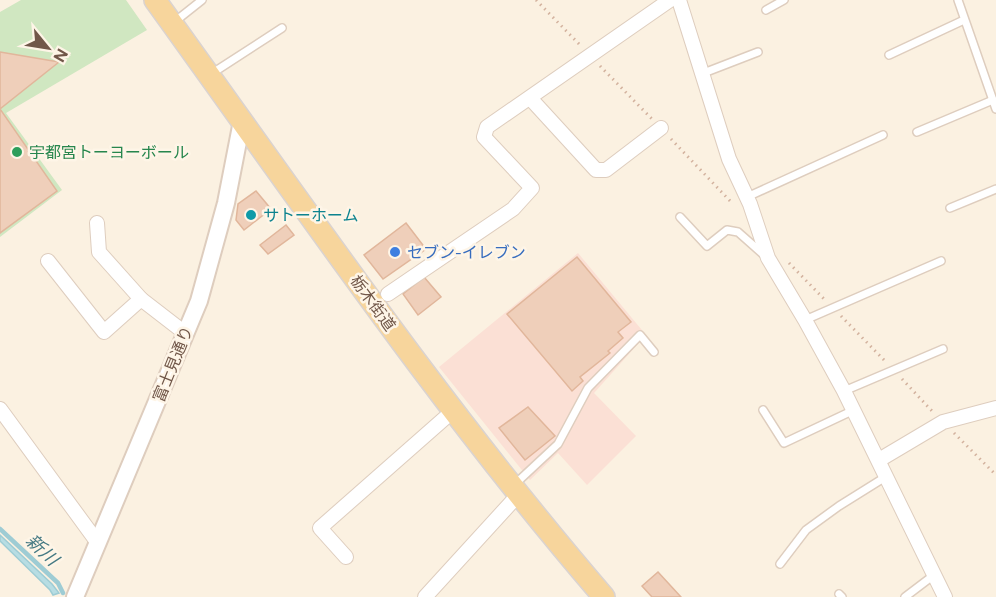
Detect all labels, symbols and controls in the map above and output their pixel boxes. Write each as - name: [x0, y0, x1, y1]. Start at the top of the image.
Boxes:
- north arrow: [18, 18, 78, 78]
- text: N: [49, 45, 72, 65]
- place label: 宇都宮トーヨーボール: [29, 143, 189, 162]
- marker: 宇都宮トーヨーボール: [10, 145, 24, 159]
- place label: サトーホーム: [263, 206, 359, 225]
- marker: サトーホーム: [244, 208, 258, 222]
- place label: セブン-イレブン: [407, 243, 526, 262]
- marker: セブン-イレブン: [388, 245, 402, 259]
- street label: 栃木街道: [347, 272, 399, 334]
- street label: 富士見通り: [149, 323, 197, 405]
- water label: 新川: [21, 530, 64, 572]

